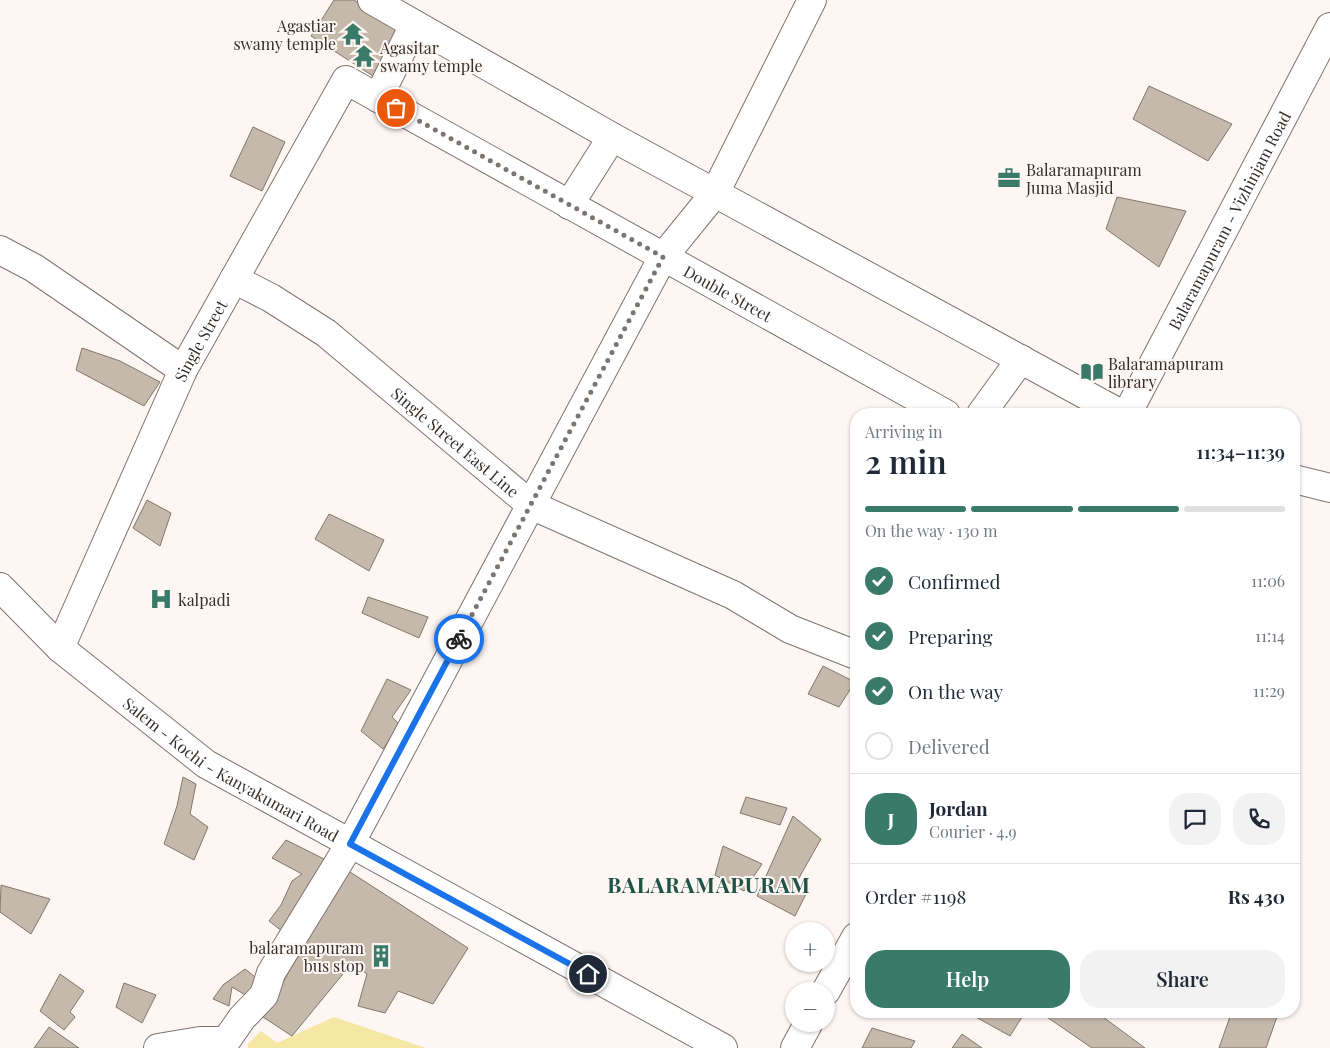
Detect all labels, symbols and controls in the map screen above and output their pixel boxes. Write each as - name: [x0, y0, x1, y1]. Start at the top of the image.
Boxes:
- place label: Agastiar swamy temple: [233, 15, 336, 54]
- temple icon: Agastiar swamy temple: [340, 21, 366, 47]
- place label: Agasitar swamy temple: [379, 37, 483, 76]
- temple icon: Agasitar swamy temple: [351, 43, 377, 69]
- pin: [375, 87, 417, 129]
- icon: bag: [382, 94, 410, 122]
- street label: Balaramapuram - Vizhinjam Road: [1163, 107, 1295, 333]
- place label: Balaramapuram Juma Masjid: [1025, 159, 1142, 198]
- office icon: Balaramapuram Juma Masjid: [996, 165, 1022, 191]
- street label: Double Street: [680, 260, 776, 326]
- street label: Single Street: [169, 295, 231, 385]
- place label: Balaramapuram library: [1108, 353, 1224, 392]
- library icon: Balaramapuram library: [1079, 359, 1105, 385]
- street label: Single Street East Line: [387, 382, 524, 501]
- text: Arriving in: [865, 421, 943, 442]
- text: 11:34–11:39: [1196, 438, 1285, 464]
- text: 2 min: [865, 439, 947, 482]
- text: On the way · 130 m: [865, 520, 998, 541]
- icon: check: [865, 567, 893, 595]
- text: Confirmed: [908, 568, 1001, 594]
- text: 11:06: [1251, 570, 1285, 591]
- hospital icon: kalpadi: [148, 586, 174, 612]
- place label: kalpadi: [178, 589, 231, 610]
- courier: [434, 614, 484, 664]
- icon: check: [865, 622, 893, 650]
- text: Preparing: [908, 623, 993, 649]
- icon: bike: [445, 625, 473, 653]
- text: 11:14: [1255, 625, 1285, 646]
- icon: check: [865, 677, 893, 705]
- text: On the way: [908, 678, 1003, 704]
- text: 11:29: [1253, 680, 1285, 701]
- street label: Salem - Kochi - Kanyakumari Road: [119, 692, 343, 846]
- text: Delivered: [908, 733, 990, 759]
- button: chat: [1169, 793, 1221, 845]
- button: phone: [1233, 793, 1285, 845]
- text: Jordan: [929, 795, 988, 821]
- text: J: [888, 806, 894, 832]
- text: Courier · 4.9: [929, 821, 1017, 842]
- district label: BALARAMAPURAM: [607, 870, 811, 898]
- text: Order #1198: [865, 883, 966, 909]
- text: Rs 430: [1228, 883, 1285, 909]
- map controls: [785, 922, 835, 1032]
- button: +: [785, 922, 835, 972]
- place label: balaramapuram bus stop: [249, 937, 364, 976]
- building icon: balaramapuram bus stop: [368, 943, 394, 969]
- button: Help: [865, 950, 1070, 1008]
- button: Share: [1080, 950, 1285, 1008]
- pin: [567, 953, 609, 995]
- icon: home: [574, 960, 602, 988]
- button: −: [785, 982, 835, 1032]

